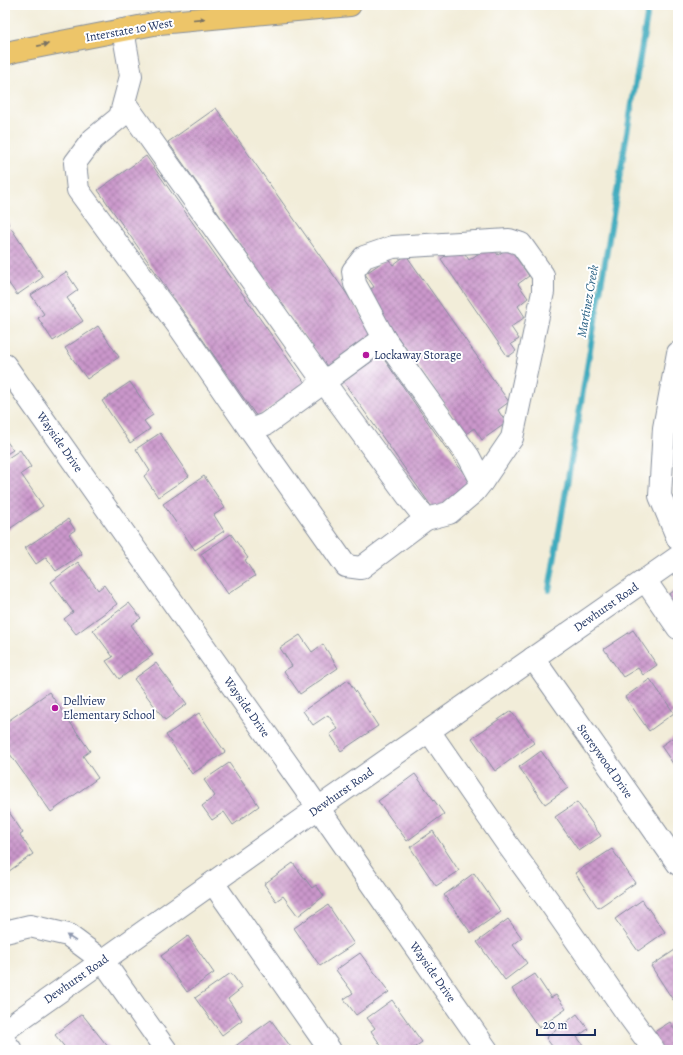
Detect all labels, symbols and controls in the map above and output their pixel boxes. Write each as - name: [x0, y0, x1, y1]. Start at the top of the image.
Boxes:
- street label: Interstate 10 West: [84, 14, 174, 46]
- one-way arrow: [193, 16, 205, 23]
- one-way arrow: [37, 42, 49, 48]
- water label: Martinez Creek: [573, 263, 602, 339]
- place label: Lockaway Storage: [374, 347, 461, 363]
- marker: Lockaway Storage: [361, 350, 371, 360]
- street label: Wayside Drive: [33, 408, 87, 475]
- street label: Dewhurst Road: [570, 578, 642, 635]
- street label: Wayside Drive: [220, 673, 274, 740]
- place label: Dellview Elementary School: [63, 693, 155, 723]
- marker: Dellview Elementary School: [50, 703, 60, 713]
- street label: Storeywood Drive: [573, 721, 637, 801]
- street label: Dewhurst Road: [305, 763, 377, 820]
- one-way arrow: [65, 935, 77, 942]
- street label: Wayside Drive: [406, 938, 460, 1005]
- street label: Dewhurst Road: [40, 950, 112, 1007]
- scale bar: [537, 1011, 595, 1037]
- text: 20 m: [543, 1017, 567, 1033]

